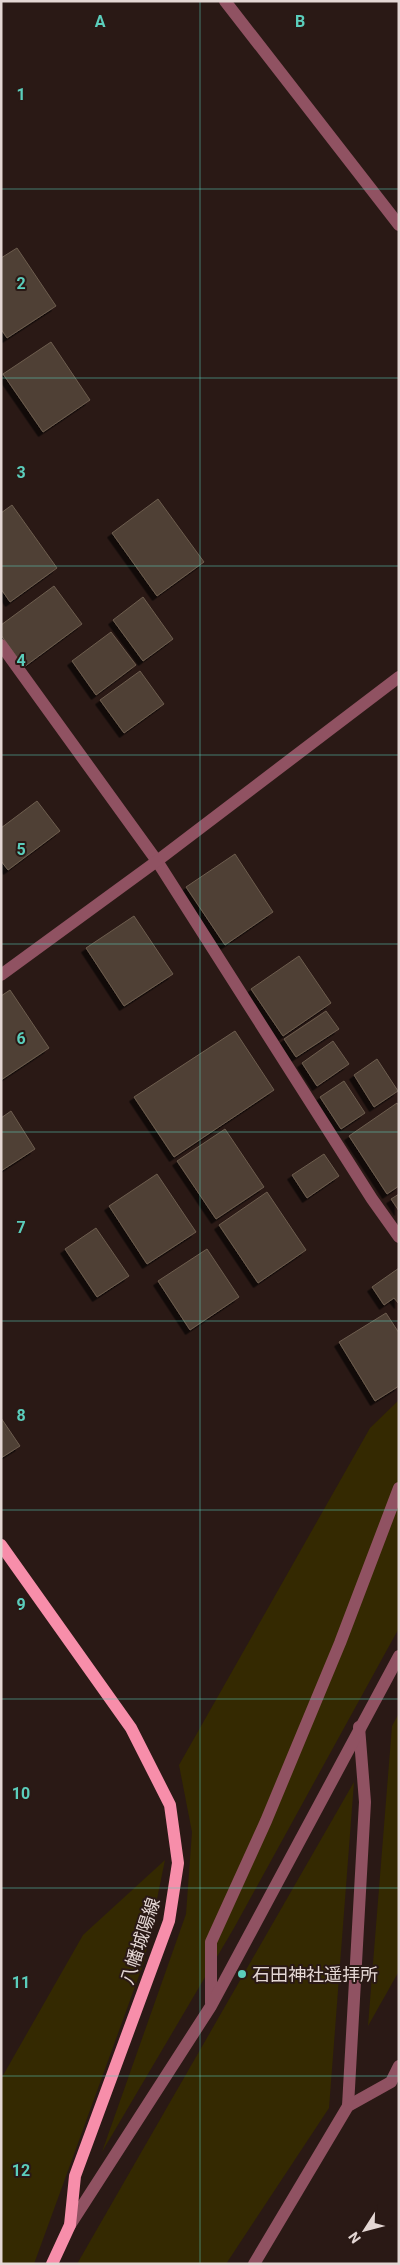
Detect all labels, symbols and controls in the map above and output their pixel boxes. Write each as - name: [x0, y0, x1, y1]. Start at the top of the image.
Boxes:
- text: A: [95, 12, 106, 31]
- text: B: [295, 12, 305, 31]
- text: 1: [16, 85, 26, 104]
- text: 2: [16, 274, 26, 293]
- text: 3: [16, 463, 26, 482]
- text: 4: [16, 651, 26, 670]
- text: 5: [16, 840, 26, 859]
- text: 6: [16, 1029, 26, 1048]
- text: 7: [16, 1218, 26, 1237]
- text: 8: [16, 1406, 26, 1425]
- text: 9: [16, 1595, 26, 1614]
- text: 10: [12, 1784, 30, 1803]
- street label: 八幡城陽線: [116, 1895, 164, 1987]
- place label: 石田神社遥拝所: [252, 1964, 378, 1985]
- marker: 石田神社遥拝所: [236, 1968, 248, 1980]
- text: 11: [12, 1973, 30, 1992]
- text: 12: [12, 2161, 30, 2180]
- north arrow: [340, 2205, 390, 2255]
- text: N: [345, 2229, 364, 2246]

